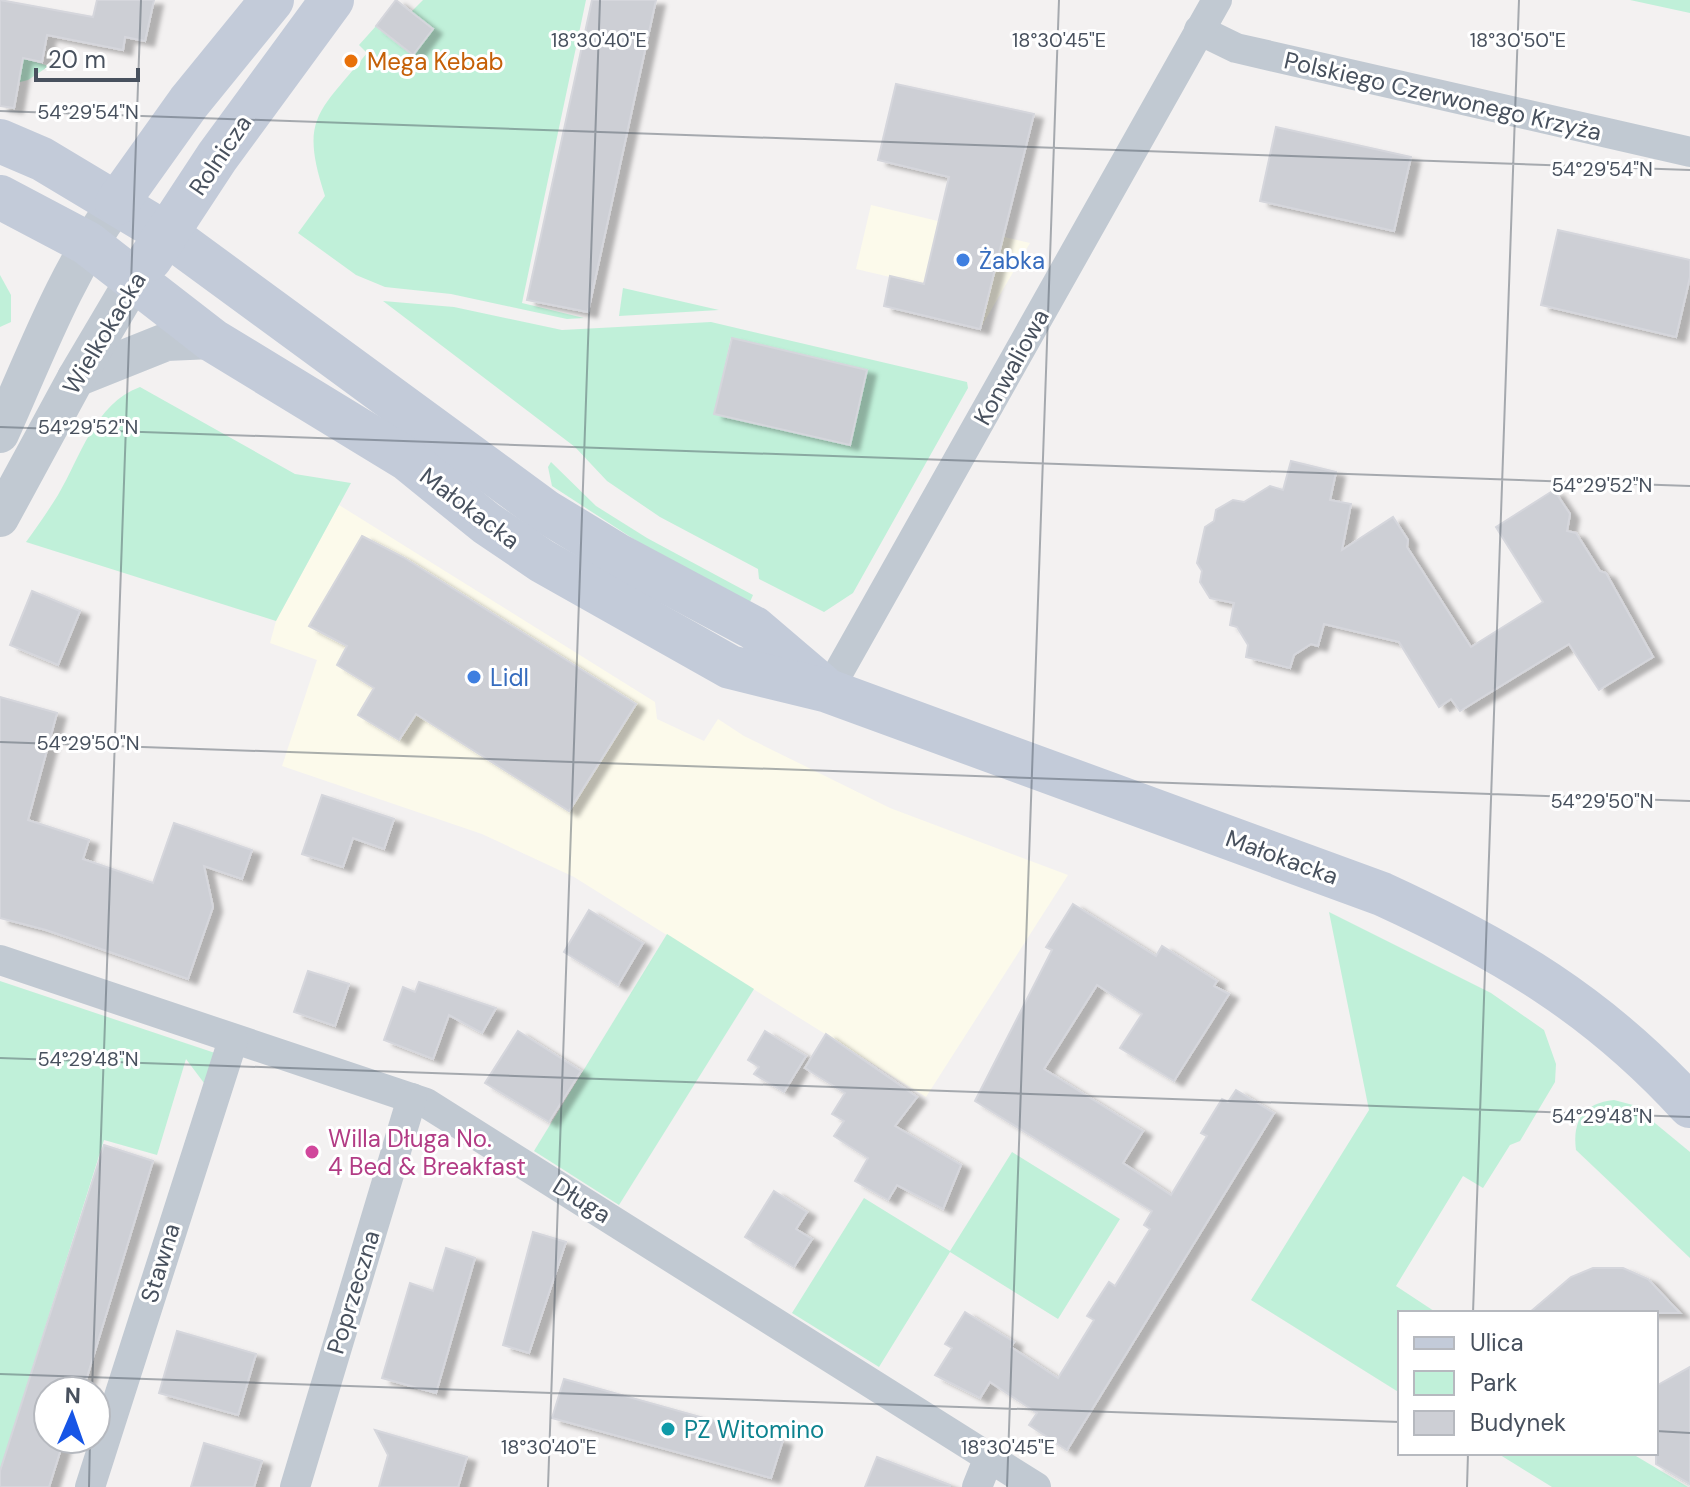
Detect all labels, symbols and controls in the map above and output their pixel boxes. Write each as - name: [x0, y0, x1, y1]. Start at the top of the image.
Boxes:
- text: 18°30'40"E: [551, 27, 647, 53]
- text: 18°30'45"E: [1012, 27, 1106, 53]
- text: 18°30'50"E: [1470, 27, 1566, 53]
- scale bar: [36, 32, 138, 82]
- text: 20 m: [48, 44, 106, 75]
- street label: Polskiego Czerwonego Krzyża: [1281, 44, 1605, 148]
- place label: Mega Kebab: [367, 46, 504, 77]
- marker: Mega Kebab: [342, 52, 360, 70]
- text: 54°29'54"N: [37, 99, 139, 125]
- street label: Rolnicza: [182, 109, 258, 201]
- text: 54°29'54"N: [1551, 156, 1653, 182]
- place label: Żabka: [979, 245, 1045, 276]
- marker: Żabka: [954, 251, 972, 269]
- street label: Wielkokacka: [55, 266, 153, 400]
- street label: Konwaliowa: [966, 304, 1056, 430]
- text: 54°29'52"N: [38, 414, 138, 440]
- street label: Małokacka: [414, 460, 526, 556]
- text: 54°29'52"N: [1552, 472, 1652, 498]
- place label: Lidl: [490, 662, 529, 693]
- marker: Lidl: [465, 668, 483, 686]
- text: 54°29'50"N: [36, 730, 140, 756]
- text: 54°29'50"N: [1550, 788, 1654, 814]
- street label: Małokacka: [1222, 822, 1342, 892]
- text: 54°29'48"N: [37, 1046, 139, 1072]
- text: 54°29'48"N: [1551, 1103, 1653, 1129]
- place label: Willa Długa No. 4 Bed & Breakfast: [328, 1123, 526, 1182]
- marker: Willa Długa No. 4 Bed & Breakfast: [303, 1143, 321, 1161]
- street label: Długa: [547, 1170, 617, 1230]
- street label: Stawna: [133, 1220, 187, 1306]
- street label: Poprzeczna: [320, 1226, 386, 1358]
- legend: [1398, 1311, 1658, 1455]
- text: Ulica: [1470, 1327, 1524, 1358]
- text: Park: [1470, 1367, 1517, 1398]
- north arrow: [32, 1375, 112, 1455]
- text: N: [64, 1381, 81, 1410]
- text: Budynek: [1470, 1407, 1566, 1438]
- place label: PZ Witomino: [684, 1414, 824, 1445]
- marker: PZ Witomino: [659, 1420, 677, 1438]
- text: 18°30'40"E: [501, 1434, 597, 1460]
- text: 18°30'45"E: [961, 1434, 1055, 1460]

